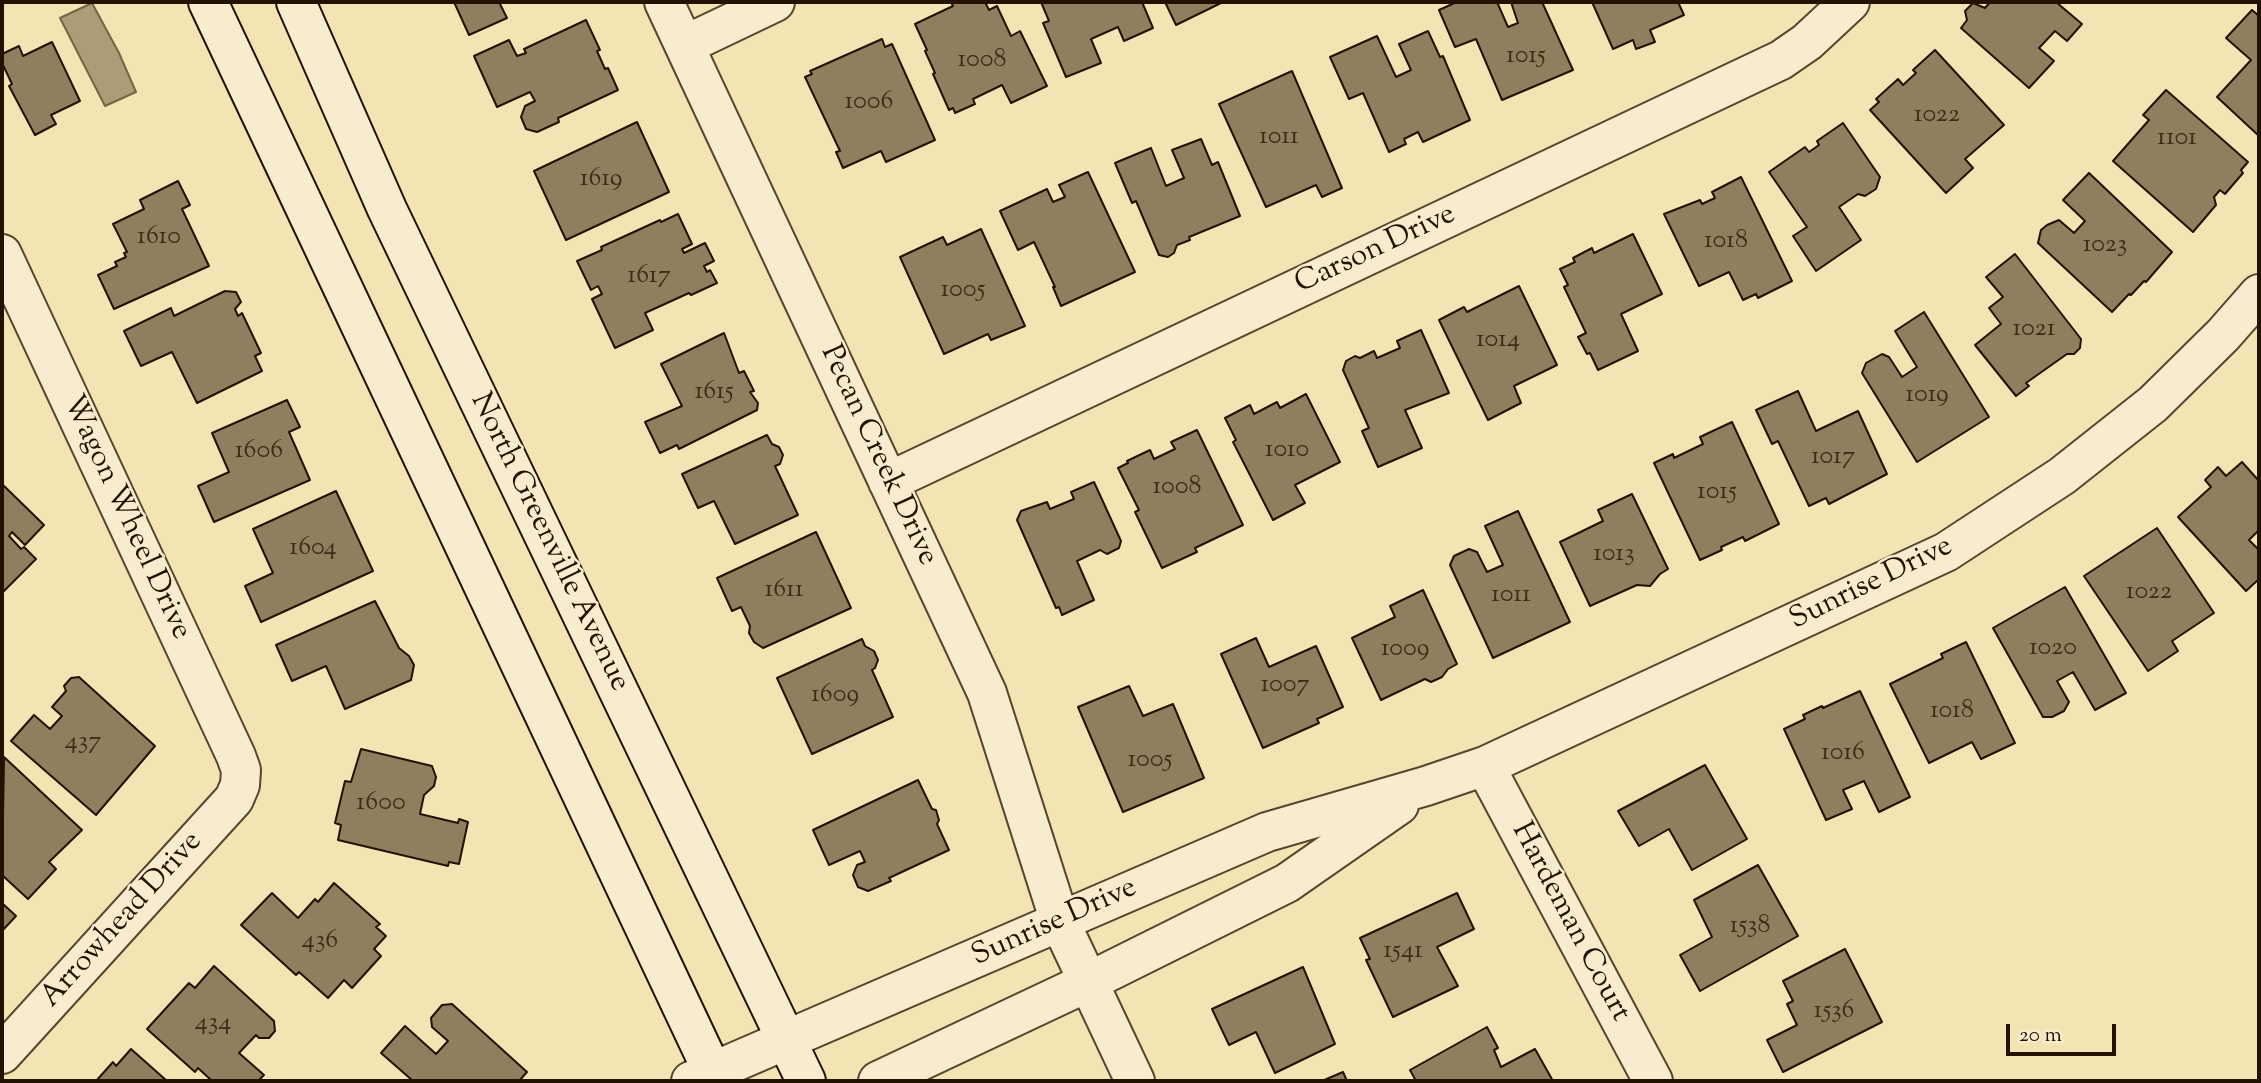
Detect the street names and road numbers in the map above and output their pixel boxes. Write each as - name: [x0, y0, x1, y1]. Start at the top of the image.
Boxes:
- street label: Carson Drive: [1290, 198, 1462, 304]
- street label: Pecan Creek Drive: [810, 340, 944, 572]
- street label: North Greenville Avenue: [460, 388, 636, 698]
- street label: Wagon Wheel Drive: [53, 390, 197, 646]
- street label: Sunrise Drive: [1785, 530, 1959, 640]
- street label: Hardeman Court: [1501, 817, 1637, 1029]
- street label: Arrowhead Drive: [35, 826, 211, 1016]
- street label: Sunrise Drive: [967, 872, 1143, 976]

